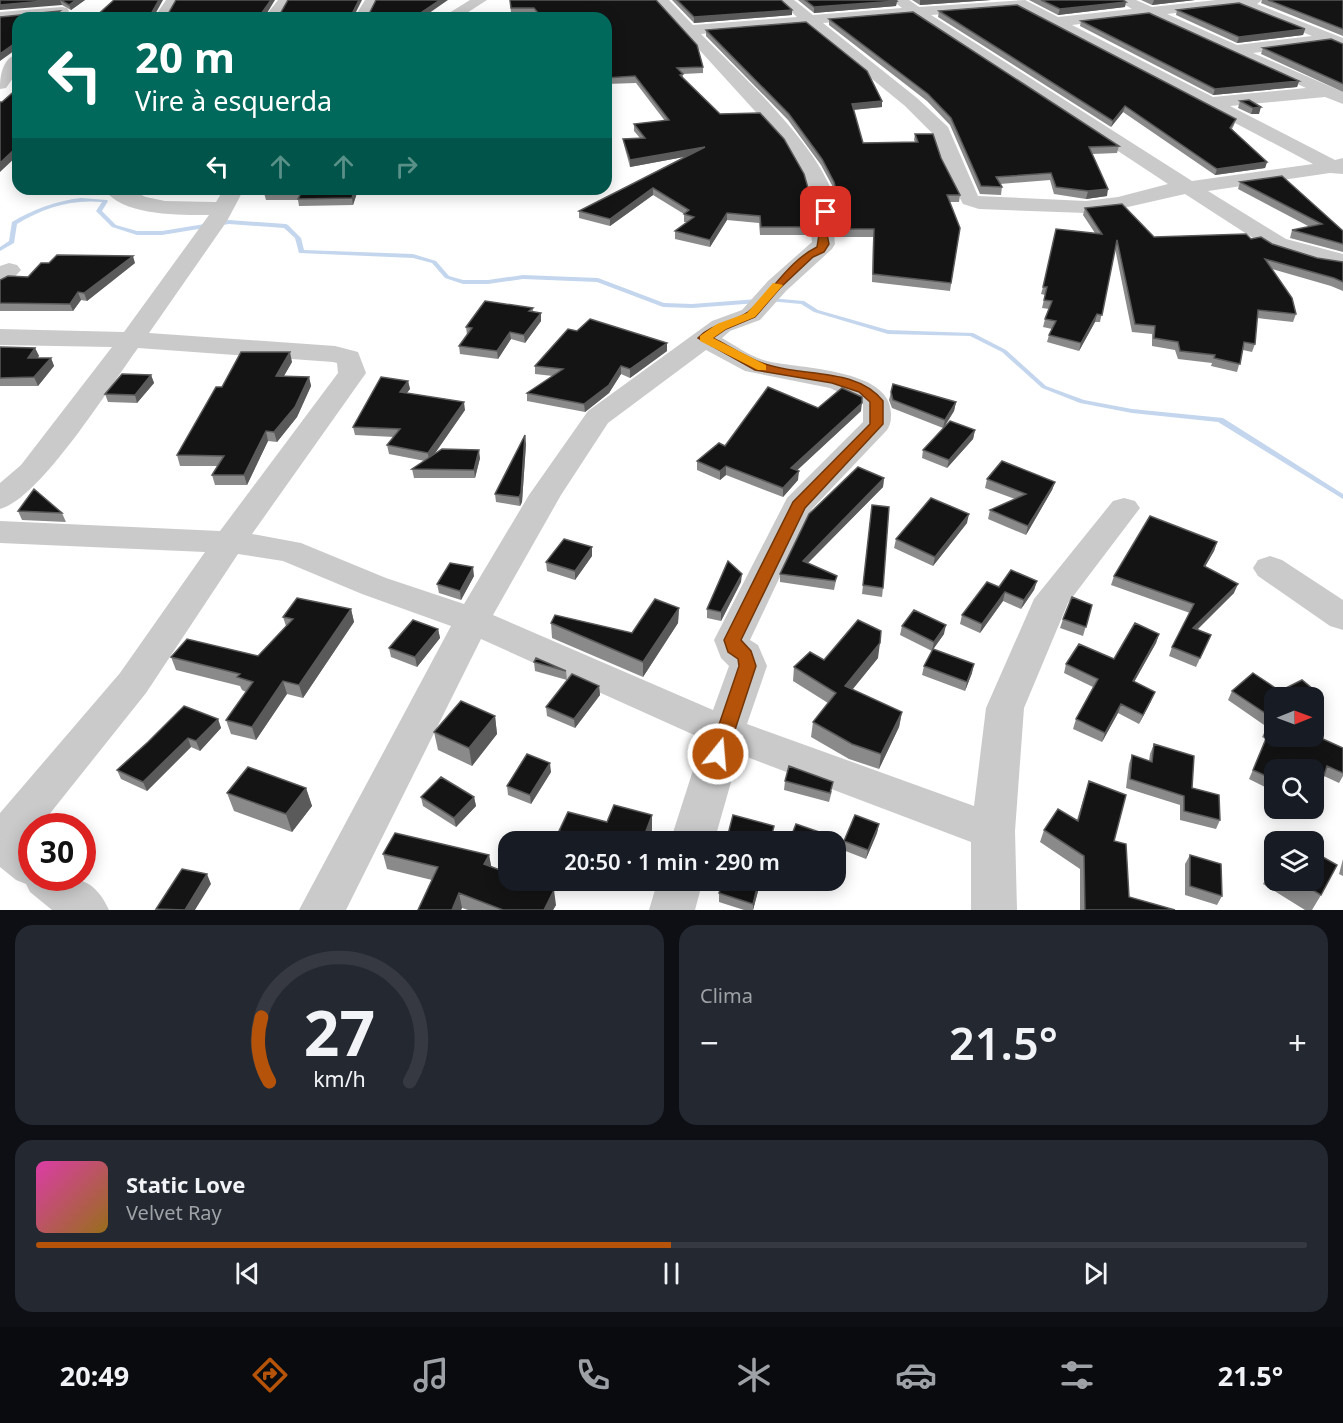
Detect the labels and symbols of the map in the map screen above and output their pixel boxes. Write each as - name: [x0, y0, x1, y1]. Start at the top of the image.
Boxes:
- pin: [800, 186, 851, 237]
- north arrow: [1264, 687, 1324, 747]
- position arrow: [686, 722, 750, 786]
- speed limit sign: 30: [18, 813, 96, 891]

